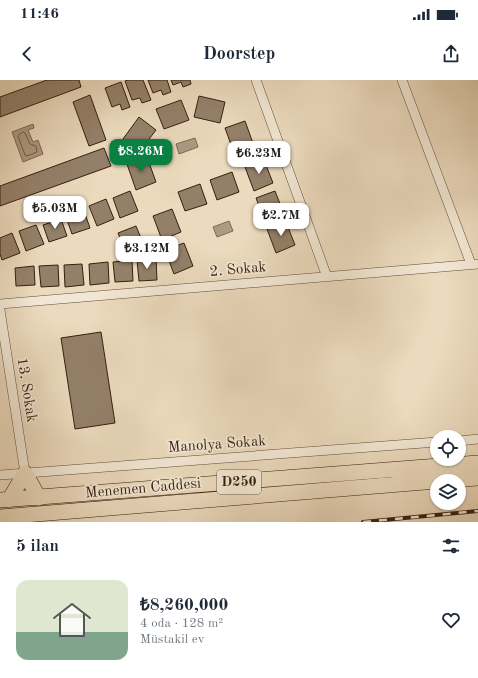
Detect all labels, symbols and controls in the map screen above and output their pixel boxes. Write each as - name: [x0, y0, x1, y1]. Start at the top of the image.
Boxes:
- text: 11:46: [20, 7, 59, 22]
- icon: back: [16, 43, 38, 65]
- icon: share: [440, 43, 462, 65]
- text: Doorstep: [203, 45, 275, 63]
- pin: ₺8.26M: [108, 139, 174, 173]
- pin: ₺6.23M: [226, 141, 292, 175]
- text: ₺8.26M: [118, 145, 164, 158]
- text: ₺6.23M: [236, 147, 282, 160]
- pin: ₺5.03M: [22, 196, 88, 230]
- text: ₺5.03M: [32, 202, 78, 215]
- pin: ₺2.7M: [253, 203, 309, 237]
- text: ₺2.7M: [262, 209, 300, 222]
- pin: ₺3.12M: [114, 236, 180, 270]
- text: ₺3.12M: [124, 242, 170, 255]
- street label: 2. Sokak: [209, 260, 267, 280]
- street label: 13. Sokak: [13, 356, 39, 424]
- map controls: [430, 430, 466, 510]
- button: locate: [430, 430, 466, 466]
- street label: Manolya Sokak: [167, 434, 267, 456]
- road number: D250: [217, 470, 261, 494]
- button: layers: [430, 474, 466, 510]
- street label: Menemen Caddesi: [84, 476, 202, 502]
- icon: filters: [440, 535, 462, 557]
- text: 5 ilan: [16, 538, 59, 555]
- icon: home: [48, 596, 96, 644]
- text: ₺8,260,000: [140, 597, 228, 614]
- icon: heart: [440, 609, 462, 631]
- text: 4 oda · 128 m²: [140, 617, 223, 630]
- text: Müstakil ev: [140, 633, 205, 646]

